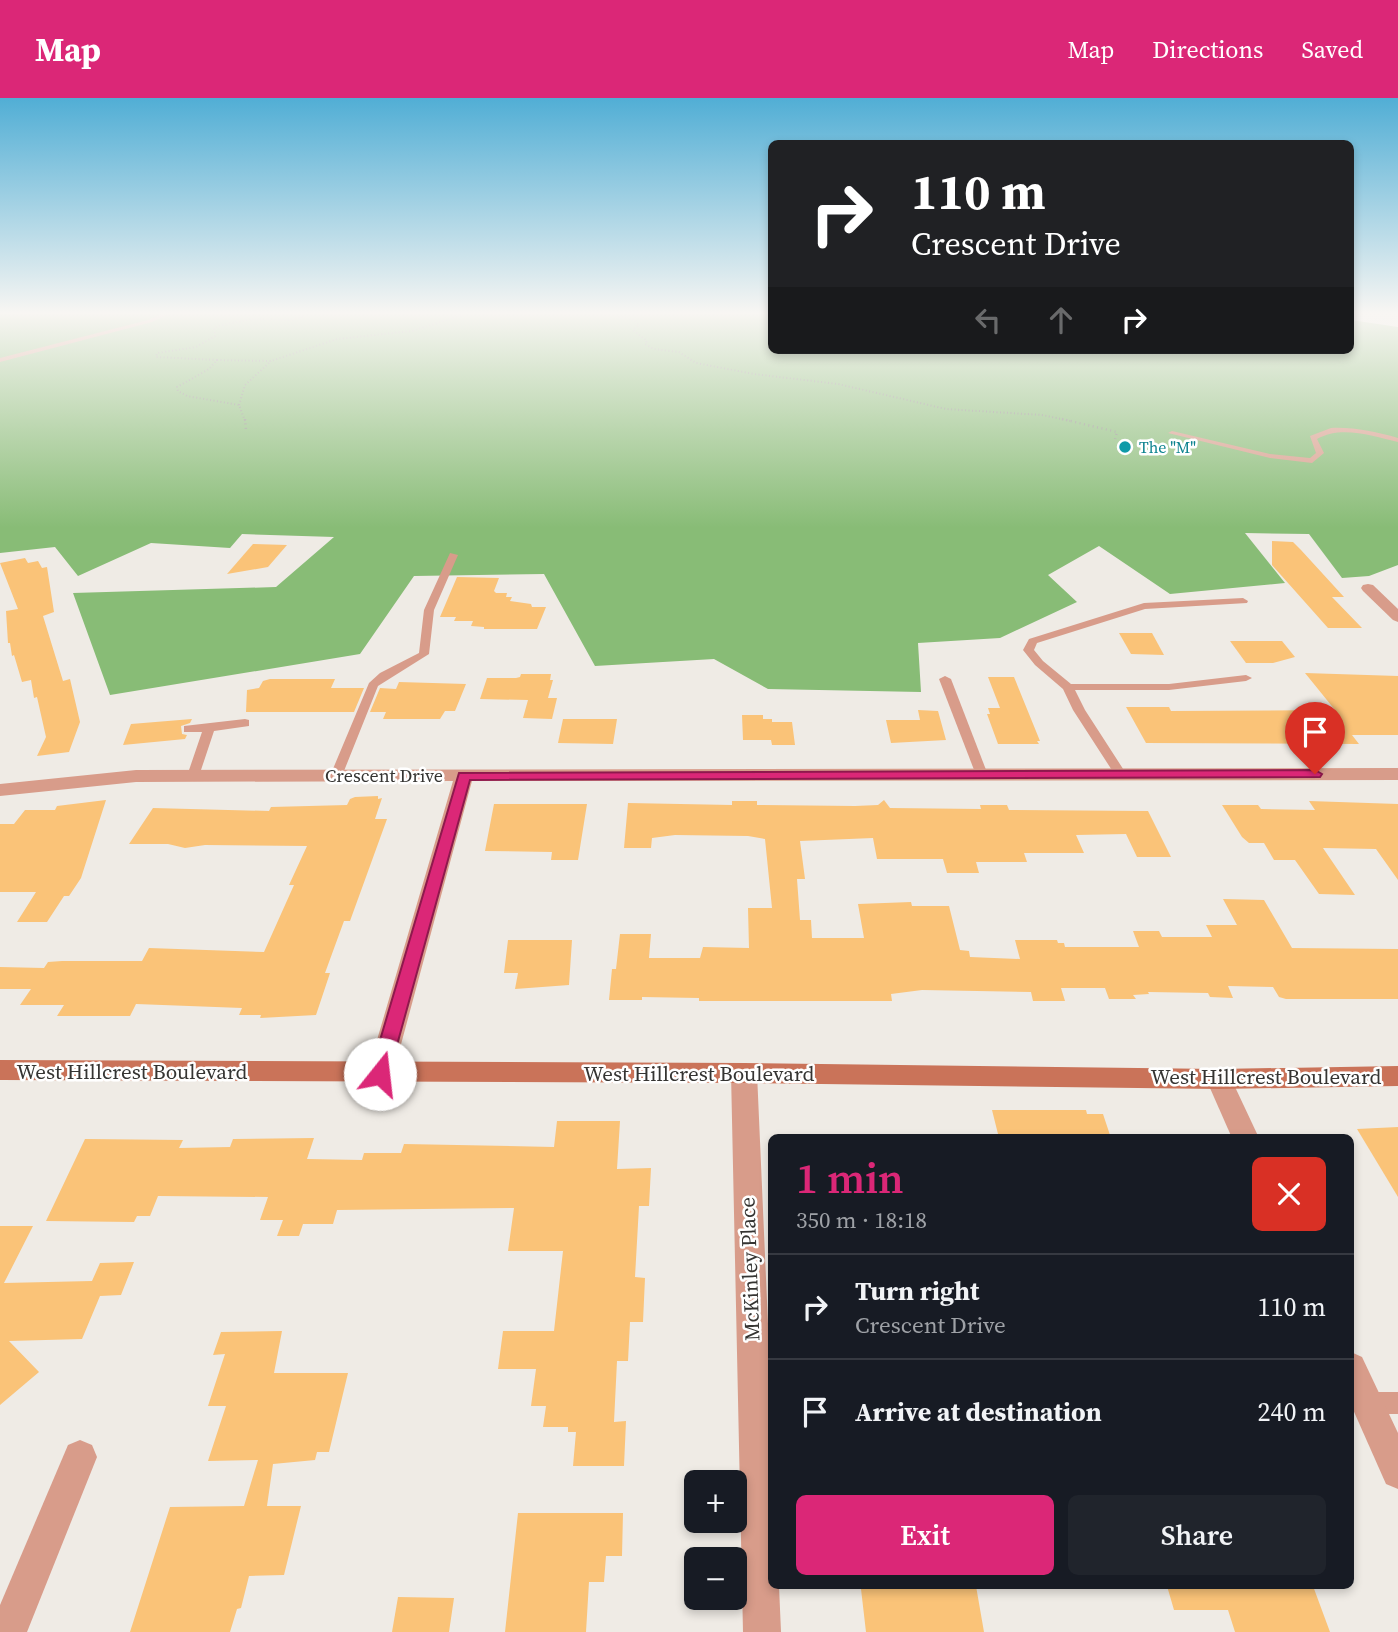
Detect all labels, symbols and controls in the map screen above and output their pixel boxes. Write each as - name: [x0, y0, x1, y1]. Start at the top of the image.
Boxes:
- text: Map: [35, 27, 101, 72]
- text: Map: [1067, 33, 1114, 66]
- text: Directions: [1152, 33, 1263, 66]
- text: Saved: [1301, 33, 1363, 66]
- text: 110 m: [911, 158, 1046, 225]
- icon: right: [796, 168, 887, 259]
- text: Crescent Drive: [911, 222, 1121, 266]
- icon: left: [969, 301, 1007, 339]
- icon: ahead: [1042, 301, 1080, 339]
- icon: right: [1115, 301, 1153, 339]
- place label: The "M": [1139, 436, 1196, 458]
- marker: The "M": [1117, 439, 1133, 455]
- pin: [1285, 702, 1345, 774]
- icon: arrive: [1296, 713, 1334, 751]
- street label: Crescent Drive: [325, 763, 443, 788]
- position arrow: [343, 1037, 417, 1111]
- street label: West Hillcrest Boulevard: [17, 1057, 248, 1086]
- street label: West Hillcrest Boulevard: [584, 1059, 815, 1088]
- street label: West Hillcrest Boulevard: [1151, 1062, 1382, 1091]
- text: 1 min: [796, 1149, 904, 1207]
- button: close: [1252, 1157, 1326, 1231]
- street label: McKinley Place: [732, 1197, 767, 1341]
- text: 350 m · 18:18: [796, 1204, 927, 1236]
- text: Turn right: [855, 1273, 979, 1309]
- icon: right: [796, 1288, 834, 1326]
- text: 110 m: [1258, 1289, 1326, 1325]
- text: Crescent Drive: [855, 1309, 1006, 1341]
- icon: arrive: [796, 1393, 834, 1431]
- text: Arrive at destination: [855, 1394, 1102, 1430]
- text: 240 m: [1258, 1394, 1326, 1430]
- map controls: [684, 1470, 747, 1610]
- button: +: [684, 1470, 747, 1533]
- button: Exit: [796, 1495, 1054, 1575]
- button: Share: [1068, 1495, 1326, 1575]
- button: −: [684, 1547, 747, 1610]

